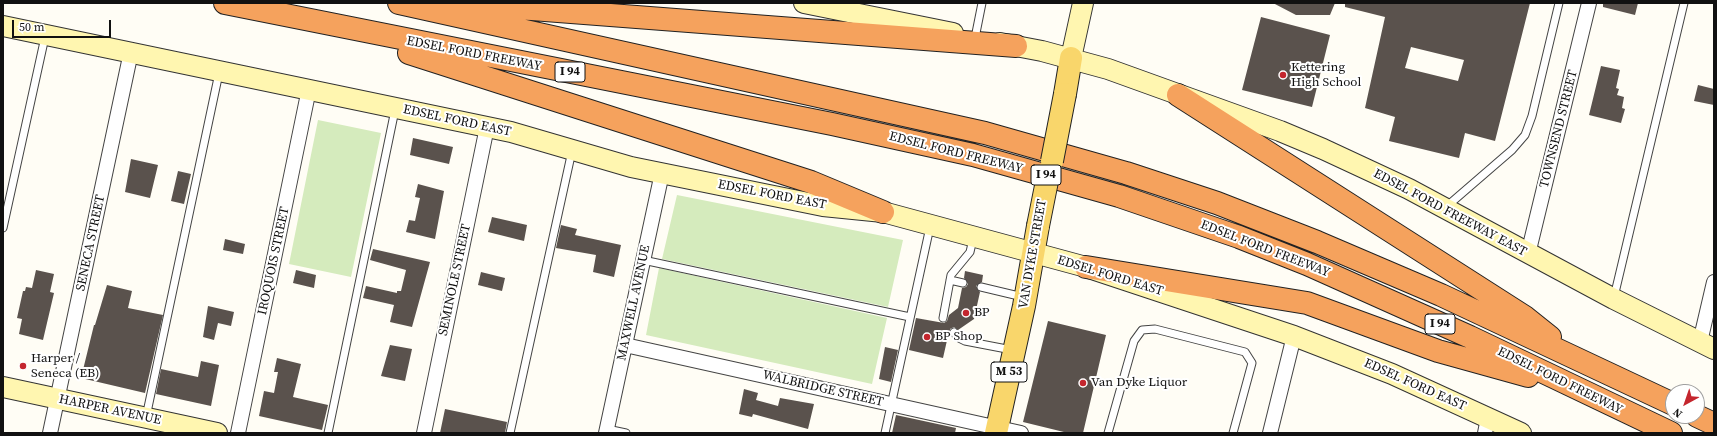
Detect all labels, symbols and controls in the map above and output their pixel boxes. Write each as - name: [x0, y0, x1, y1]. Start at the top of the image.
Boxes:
- scale bar: [14, 12, 113, 38]
- text: 50 m: [19, 19, 45, 35]
- street label: EDSEL FORD FREEWAY: [405, 33, 543, 75]
- place label: Kettering High School: [1291, 60, 1361, 91]
- road number: I 94: [555, 62, 585, 82]
- street label: TOWNSEND STREET: [1537, 69, 1581, 189]
- marker: Kettering High School: [1278, 70, 1288, 80]
- street label: EDSEL FORD EAST: [402, 102, 512, 140]
- street label: EDSEL FORD FREEWAY: [887, 129, 1025, 177]
- road number: I 94: [1031, 165, 1061, 185]
- street label: EDSEL FORD FREEWAY EAST: [1371, 166, 1529, 260]
- street label: EDSEL FORD EAST: [716, 177, 828, 213]
- street label: SENECA STREET: [73, 194, 109, 292]
- street label: VAN DYKE STREET: [1016, 198, 1050, 310]
- street label: IROQUOIS STREET: [255, 206, 293, 316]
- street label: EDSEL FORD FREEWAY: [1198, 217, 1332, 281]
- street label: SEMINOLE STREET: [436, 223, 474, 337]
- street label: MAXWELL AVENUE: [614, 244, 654, 362]
- street label: EDSEL FORD EAST: [1055, 252, 1165, 300]
- place label: BP: [974, 305, 990, 321]
- marker: BP: [961, 308, 971, 318]
- road number: I 94: [1425, 314, 1455, 334]
- place label: BP Shop: [935, 329, 982, 345]
- marker: BP Shop: [922, 332, 932, 342]
- street label: EDSEL FORD FREEWAY: [1495, 344, 1625, 418]
- place label: Harper / Seneca (EB): [31, 351, 99, 382]
- street label: EDSEL FORD EAST: [1362, 355, 1468, 415]
- marker: Harper / Seneca (EB): [18, 361, 28, 371]
- road number: M 53: [991, 362, 1027, 382]
- street label: WALBRIDGE STREET: [761, 368, 885, 410]
- place label: Van Dyke Liquor: [1091, 375, 1187, 391]
- marker: Van Dyke Liquor: [1078, 378, 1088, 388]
- north arrow: [1665, 384, 1705, 424]
- street label: HARPER AVENUE: [57, 392, 163, 428]
- text: N: [1670, 404, 1686, 421]

